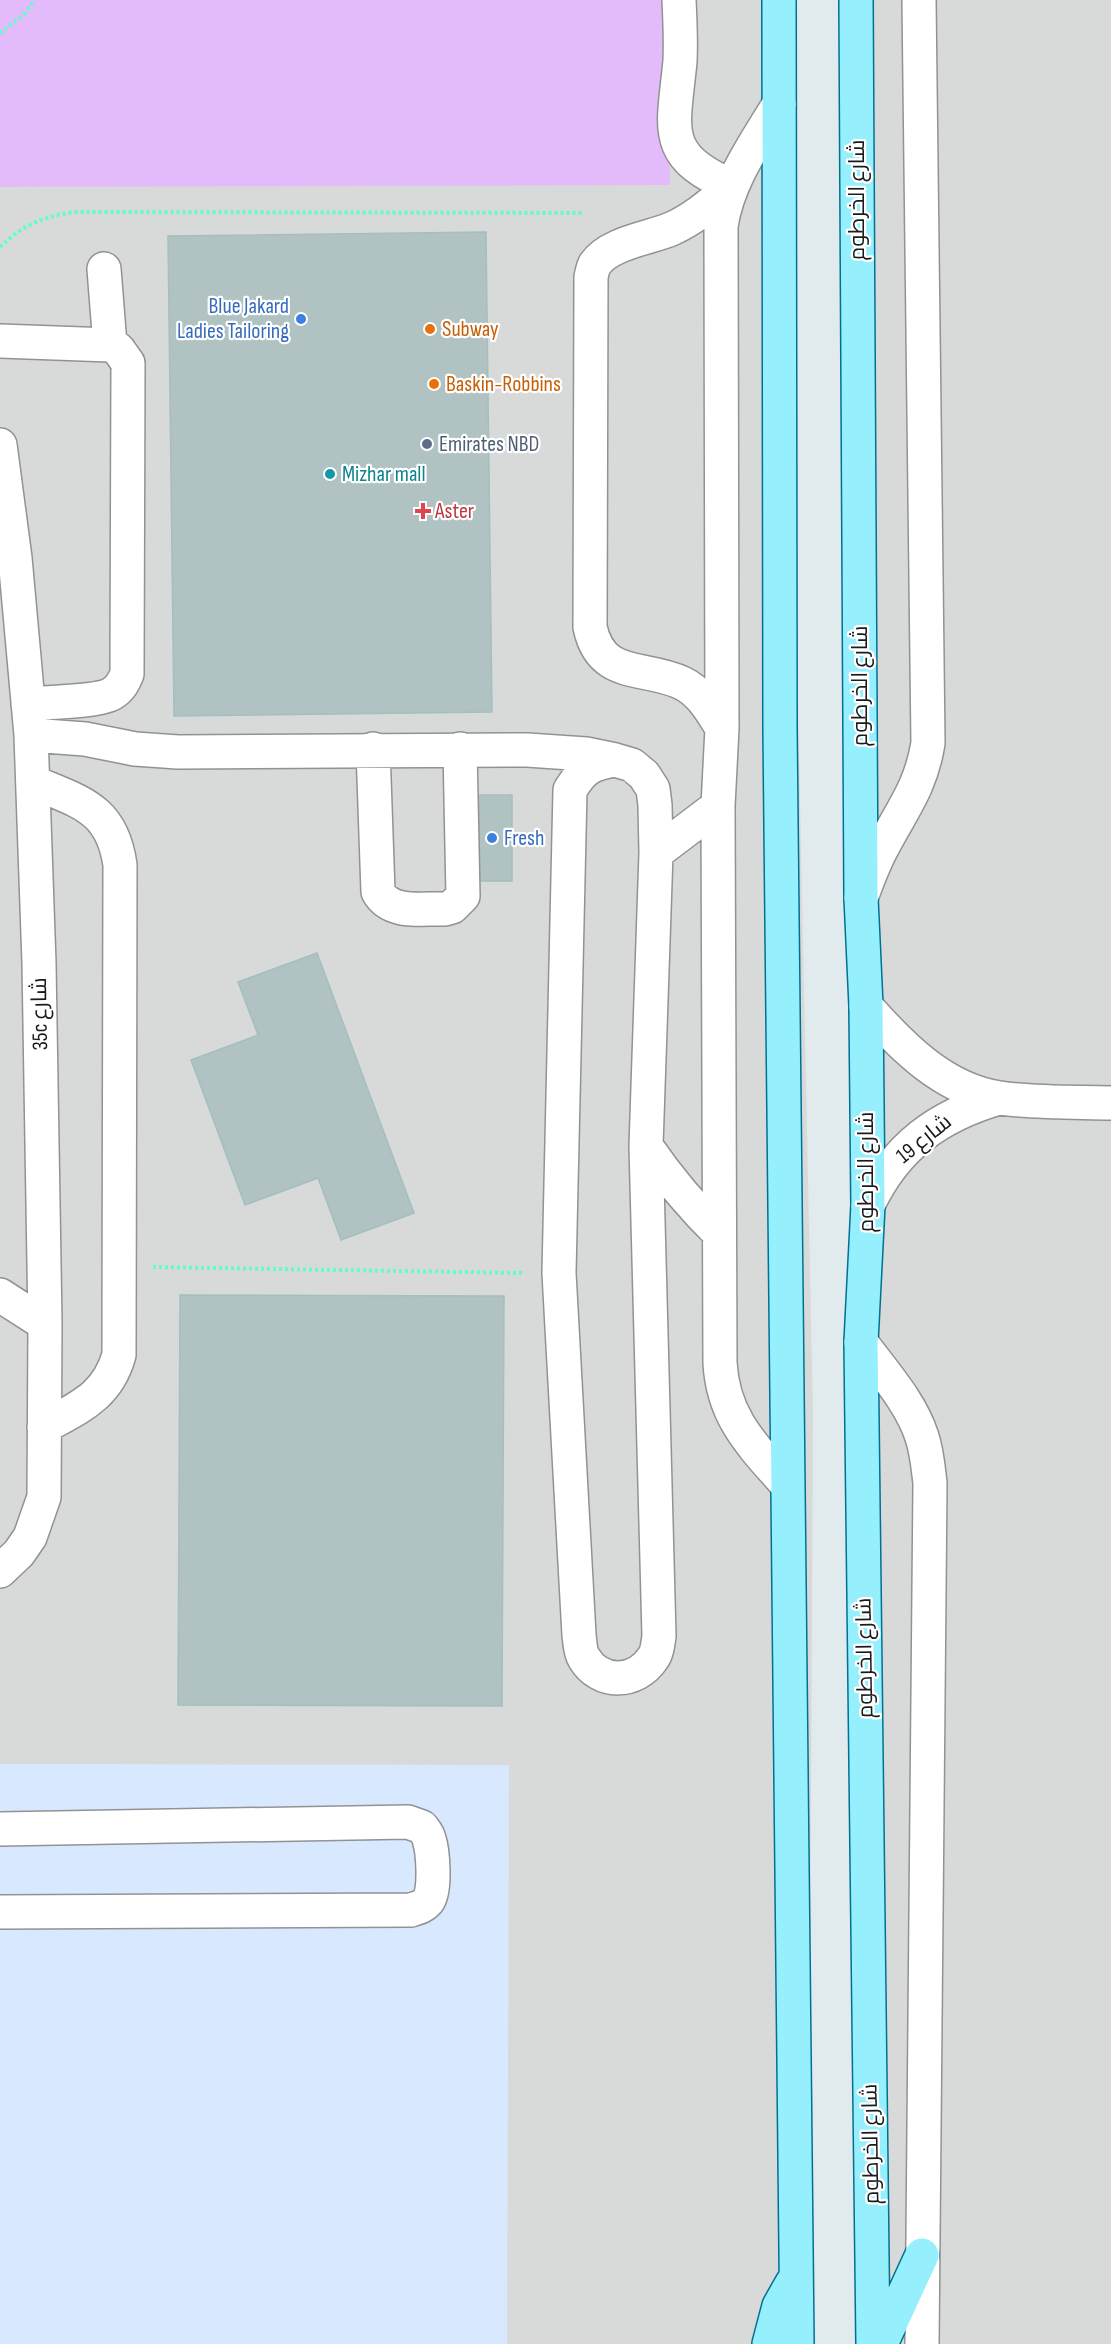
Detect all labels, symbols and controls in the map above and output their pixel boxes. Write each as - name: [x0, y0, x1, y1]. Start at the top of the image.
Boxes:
- street label: شارع الخرطوم: [844, 140, 872, 260]
- place label: Blue Jakard Ladies Tailoring: [177, 293, 289, 345]
- marker: Blue Jakard Ladies Tailoring: [294, 312, 308, 326]
- place label: Subway: [442, 316, 499, 343]
- marker: Subway: [423, 322, 437, 336]
- place label: Baskin-Robbins: [446, 371, 561, 398]
- marker: Baskin-Robbins: [427, 377, 441, 391]
- place label: Emirates NBD: [439, 431, 539, 458]
- marker: Emirates NBD: [420, 437, 434, 451]
- place label: Mizhar mall: [342, 461, 426, 488]
- marker: Mizhar mall: [323, 467, 337, 481]
- place label: Aster: [434, 498, 474, 525]
- marker: Aster: [416, 504, 430, 518]
- street label: شارع الخرطوم: [847, 626, 875, 746]
- place label: Fresh: [504, 825, 544, 852]
- marker: Fresh: [485, 831, 499, 845]
- street label: 35c شارع: [26, 977, 54, 1051]
- street label: شارع 19: [891, 1109, 957, 1169]
- street label: شارع الخرطوم: [853, 1112, 881, 1232]
- street label: شارع الخرطوم: [850, 1597, 881, 1719]
- street label: شارع الخرطوم: [856, 2083, 887, 2205]

